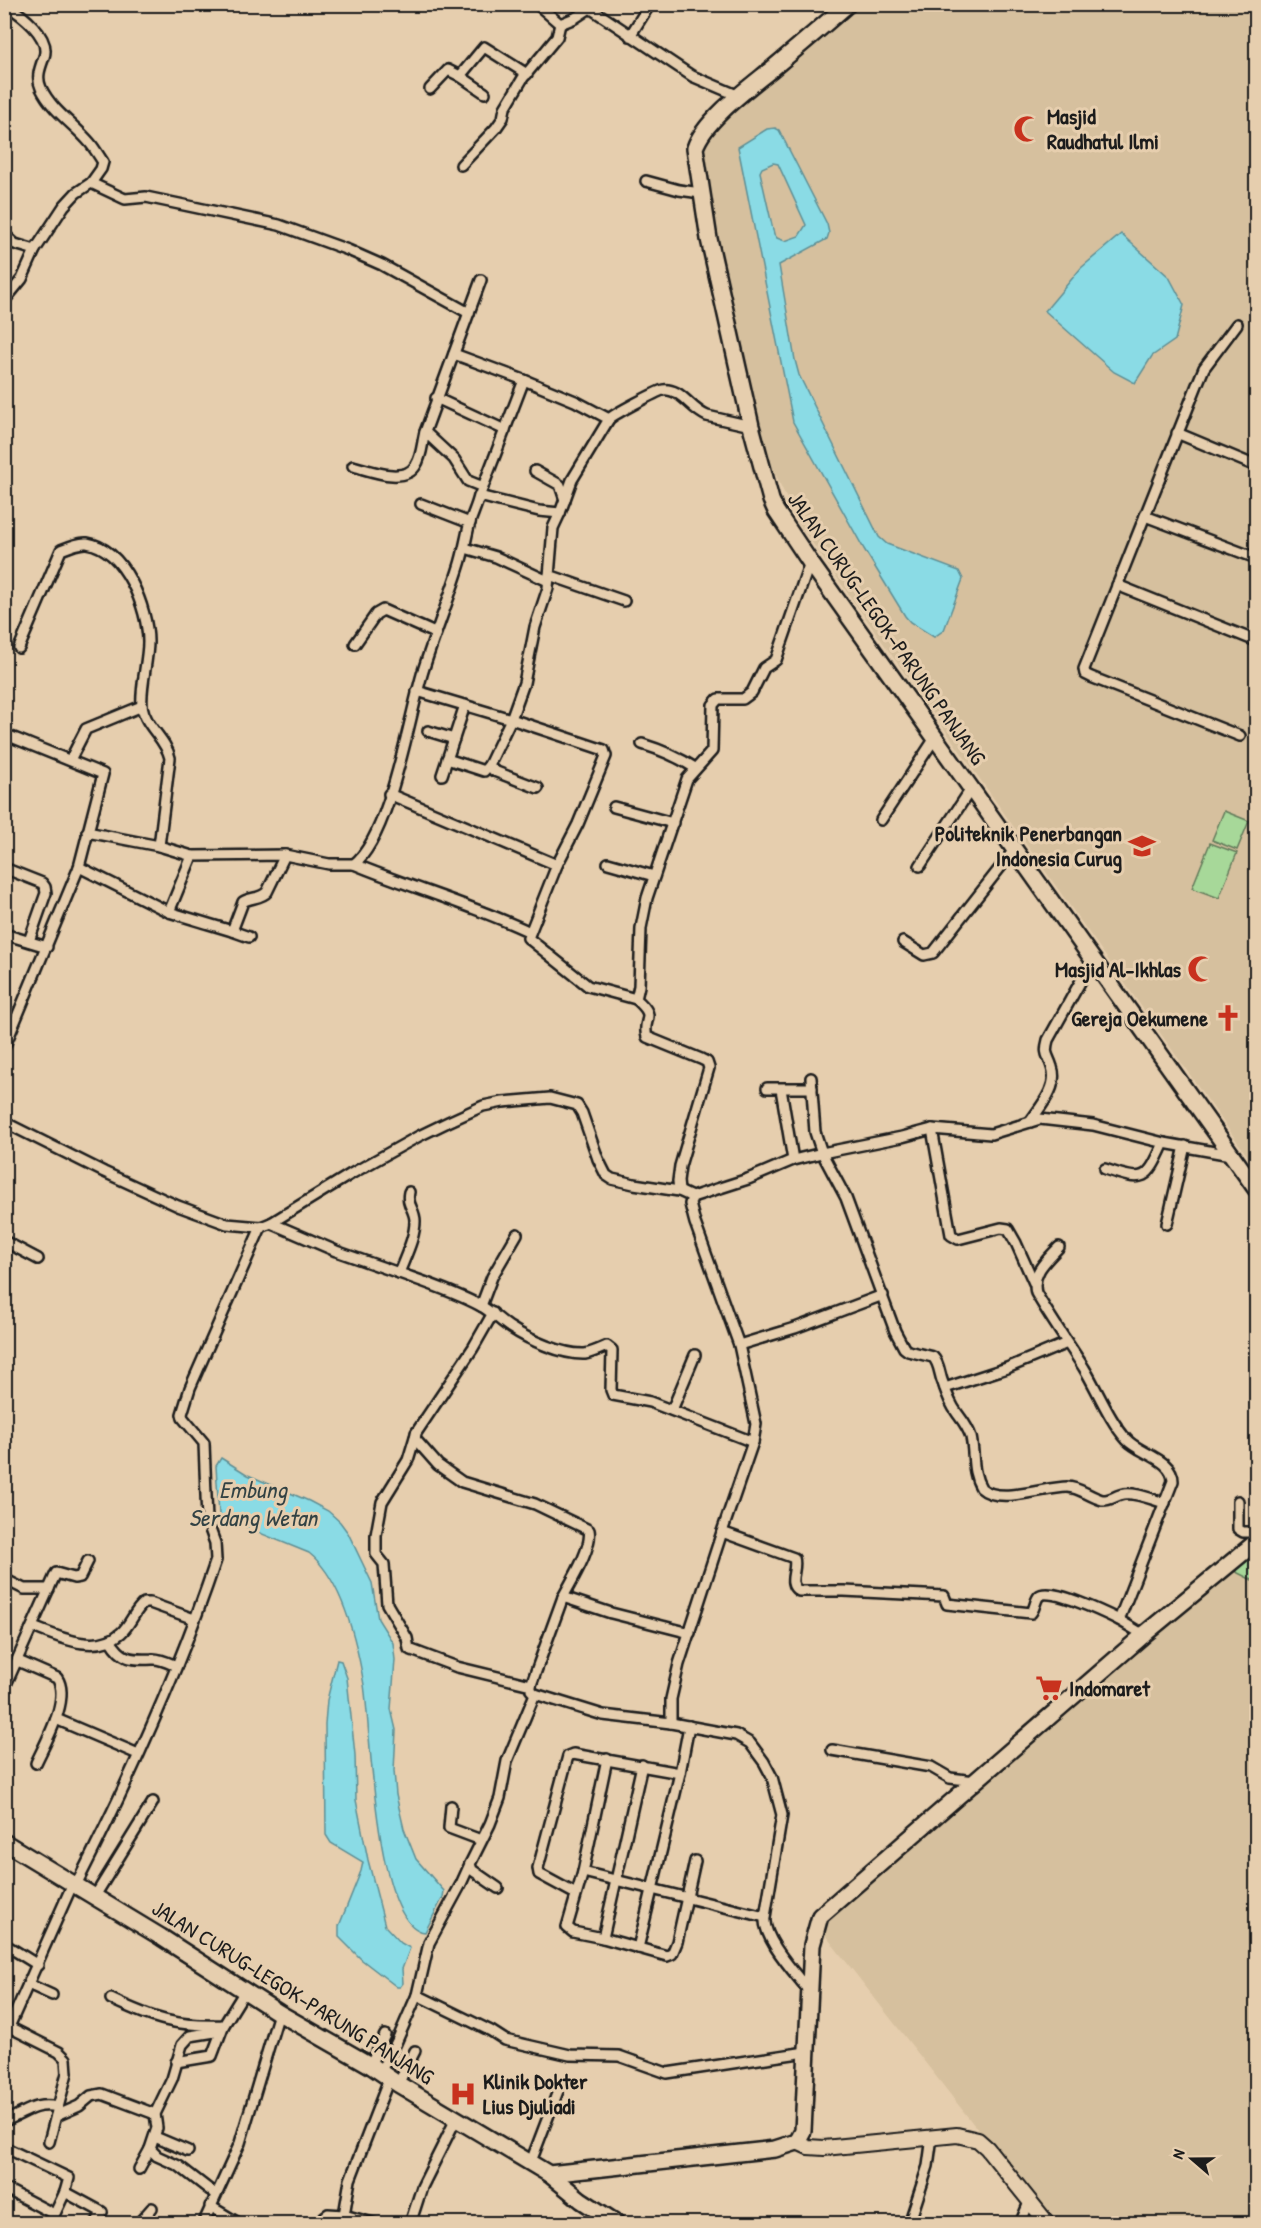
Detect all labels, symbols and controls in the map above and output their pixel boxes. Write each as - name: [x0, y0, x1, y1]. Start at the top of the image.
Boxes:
- place label: Masjid Raudhatul Ilmi: [1047, 101, 1159, 156]
- mosque icon: Masjid Raudhatul Ilmi: [1012, 114, 1042, 144]
- street label: JALAN CURUG–LEGOK–PARUNG PANJANG: [781, 485, 993, 771]
- place label: Politeknik Penerbangan Indonesia Curug: [935, 818, 1122, 874]
- school or university icon: Politeknik Penerbangan Indonesia Curug: [1127, 831, 1157, 861]
- place label: Masjid Al-Ikhlas: [1055, 954, 1182, 984]
- mosque icon: Masjid Al-Ikhlas: [1186, 954, 1216, 984]
- place label: Gereja Oekumene: [1071, 1003, 1208, 1033]
- church icon: Gereja Oekumene: [1213, 1003, 1243, 1033]
- water label: Embung Serdang Wetan: [189, 1473, 319, 1534]
- supermarket icon: Indomaret: [1034, 1673, 1064, 1703]
- place label: Indomaret: [1069, 1673, 1151, 1703]
- street label: JALAN CURUG–LEGOK–PARUNG PANJANG: [146, 1893, 440, 2092]
- place label: Klinik Dokter Lius Djuliadi: [483, 2066, 588, 2121]
- hospital icon: Klinik Dokter Lius Djuliadi: [448, 2079, 478, 2109]
- north arrow: [1162, 2129, 1222, 2189]
- text: N: [1166, 2146, 1190, 2162]

